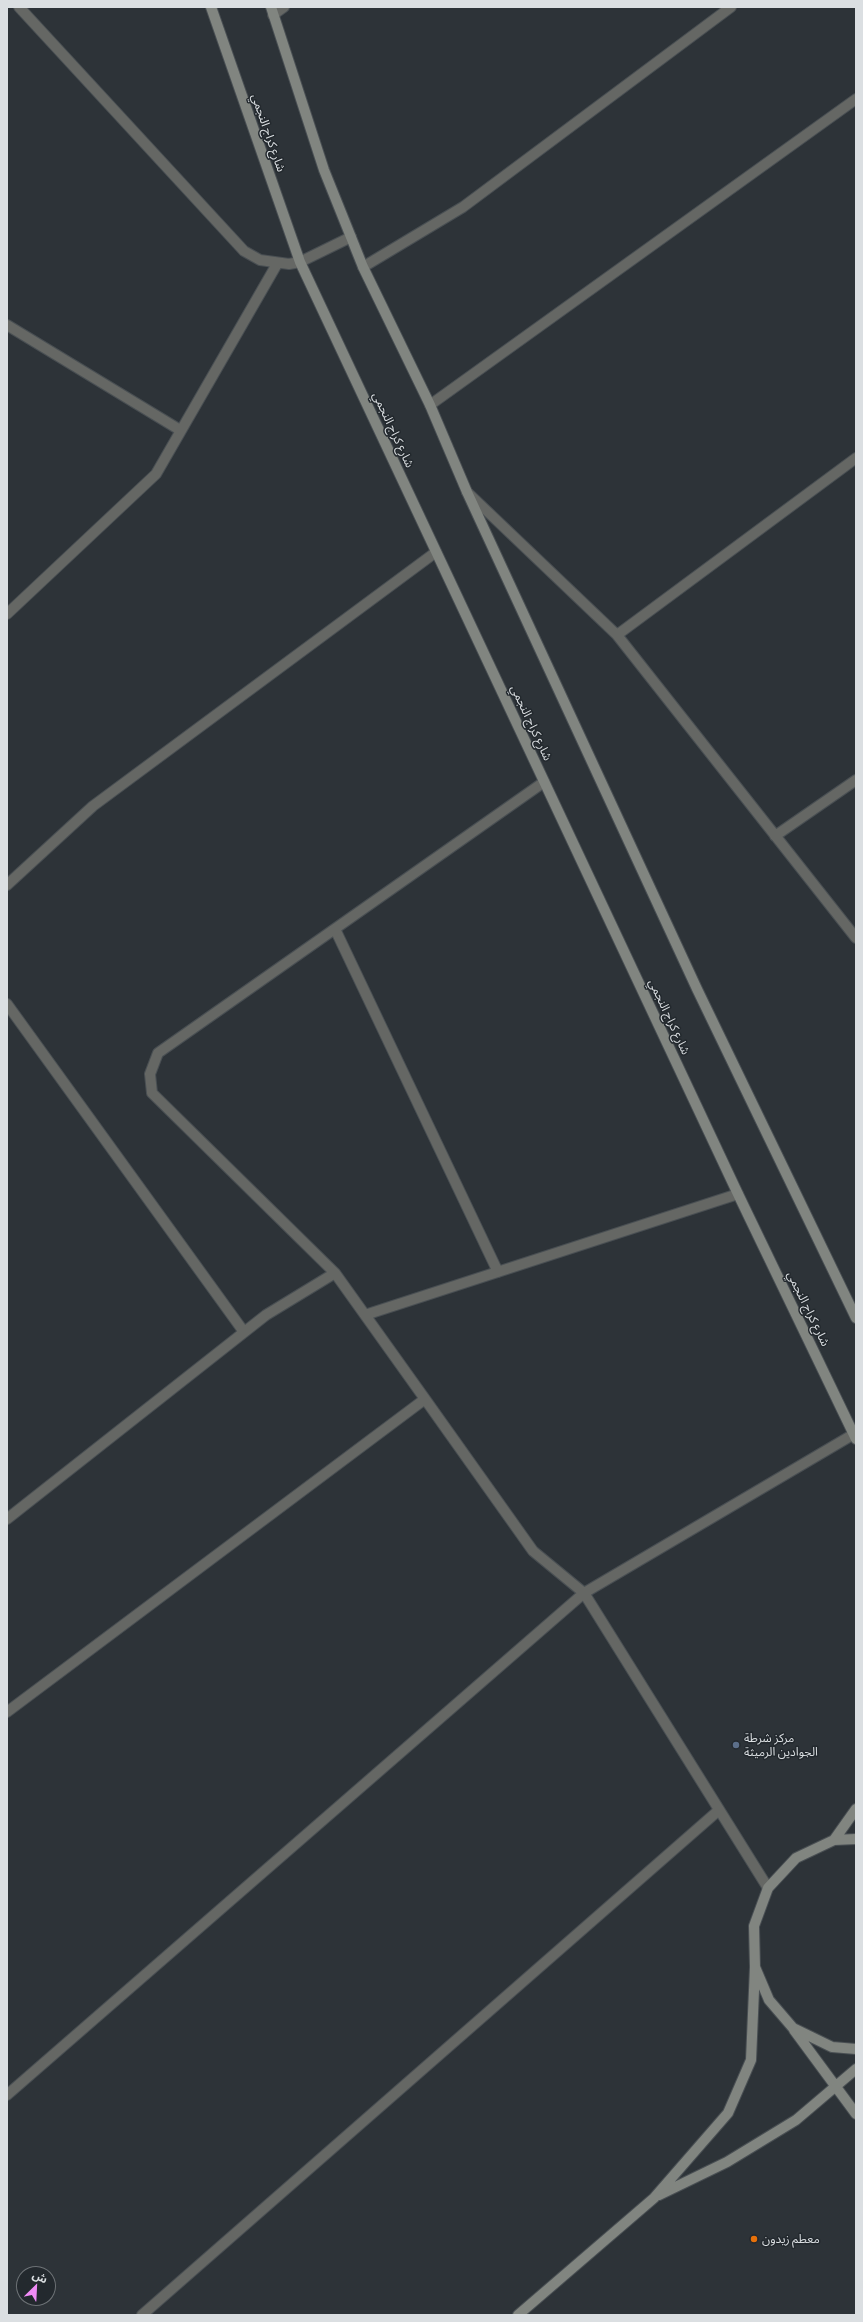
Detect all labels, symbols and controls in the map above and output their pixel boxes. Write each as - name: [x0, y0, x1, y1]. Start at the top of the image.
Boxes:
- street label: شارع كراج النجمي: [248, 92, 288, 174]
- street label: شارع كراج النجمي: [369, 390, 417, 470]
- street label: شارع كراج النجمي: [507, 683, 555, 763]
- street label: شارع كراج النجمي: [645, 977, 693, 1057]
- street label: شارع كراج النجمي: [784, 1269, 832, 1349]
- place label: مركز شرطة الجوادين الرميثة: [744, 1731, 818, 1759]
- marker: مركز شرطة الجوادين الرميثة: [731, 1740, 741, 1750]
- place label: معطم زيدون: [762, 2232, 820, 2246]
- marker: معطم زيدون: [749, 2234, 759, 2244]
- north arrow: [16, 2266, 56, 2306]
- text: ش: [30, 2266, 51, 2286]

